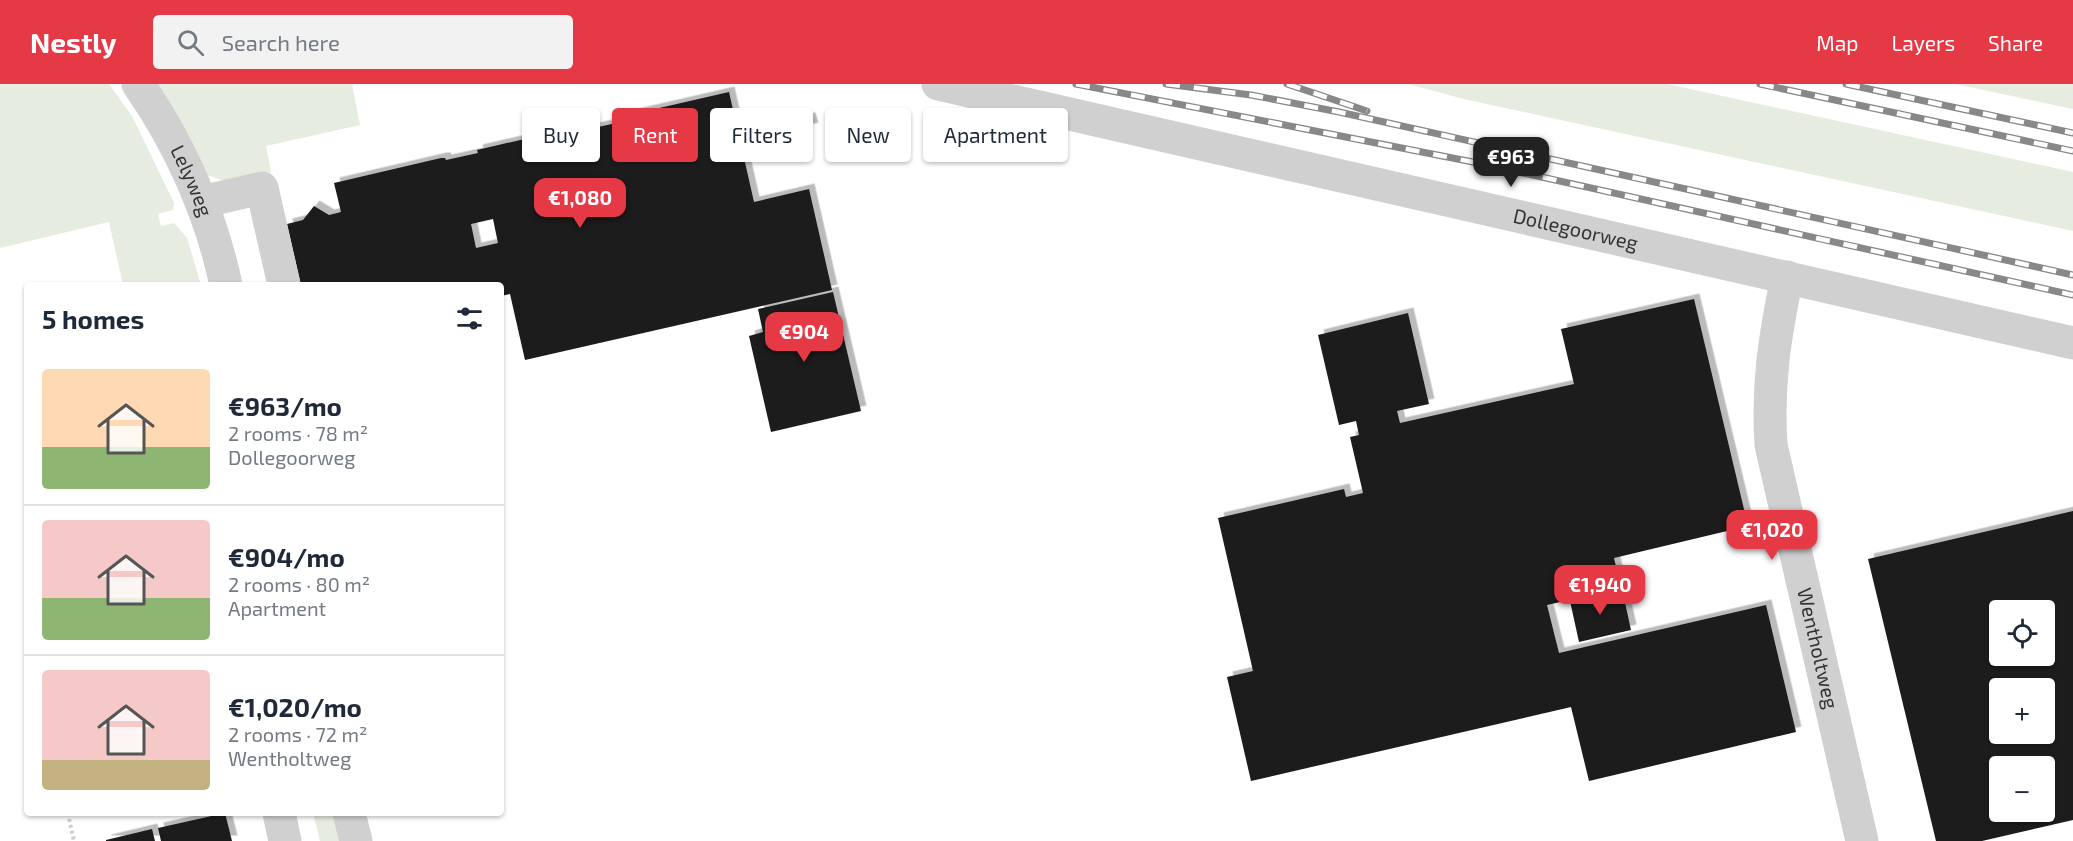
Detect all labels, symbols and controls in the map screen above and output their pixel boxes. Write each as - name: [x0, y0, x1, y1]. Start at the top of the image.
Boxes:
- search box: [153, 15, 573, 69]
- text: Nestly: [30, 25, 117, 59]
- icon: search: [174, 26, 207, 59]
- text: Search here: [222, 29, 340, 55]
- text: Map: [1816, 30, 1858, 55]
- text: Layers: [1891, 30, 1955, 55]
- text: Share: [1988, 30, 2043, 55]
- chip: Buy: [522, 108, 600, 162]
- chip: Rent: [612, 108, 698, 162]
- chip: Filters: [710, 108, 813, 162]
- chip: New: [825, 108, 911, 162]
- chip: Apartment: [923, 108, 1068, 162]
- pin: €963: [1475, 137, 1547, 188]
- street label: Lelyweg: [166, 141, 218, 220]
- text: €963: [1487, 144, 1535, 168]
- pin: €1,080: [531, 178, 629, 229]
- text: €1,080: [548, 185, 612, 209]
- street label: Dollegoorweg: [1511, 203, 1641, 254]
- icon: filters: [453, 302, 486, 335]
- text: 5 homes: [42, 303, 144, 334]
- pin: €904: [768, 312, 840, 363]
- text: €904: [779, 319, 829, 343]
- text: €963/mo: [228, 390, 342, 421]
- icon: home: [90, 393, 162, 465]
- text: 2 rooms · 78 m²: [228, 421, 368, 445]
- text: Dollegoorweg: [228, 445, 355, 469]
- pin: €1,020: [1723, 510, 1821, 561]
- text: €1,020: [1740, 517, 1804, 541]
- text: €904/mo: [228, 541, 345, 572]
- icon: home: [90, 544, 162, 616]
- pin: €1,940: [1551, 565, 1649, 616]
- text: 2 rooms · 80 m²: [228, 572, 370, 596]
- text: €1,940: [1568, 572, 1632, 596]
- street label: Wentholtweg: [1793, 585, 1844, 711]
- text: Apartment: [228, 596, 326, 620]
- map controls: [1989, 600, 2055, 822]
- button: locate: [1989, 600, 2055, 666]
- button: +: [1989, 678, 2055, 744]
- text: €1,020/mo: [228, 691, 362, 722]
- icon: home: [90, 694, 162, 766]
- text: 2 rooms · 72 m²: [228, 722, 367, 746]
- text: Wentholtweg: [228, 746, 351, 770]
- button: −: [1989, 756, 2055, 822]

